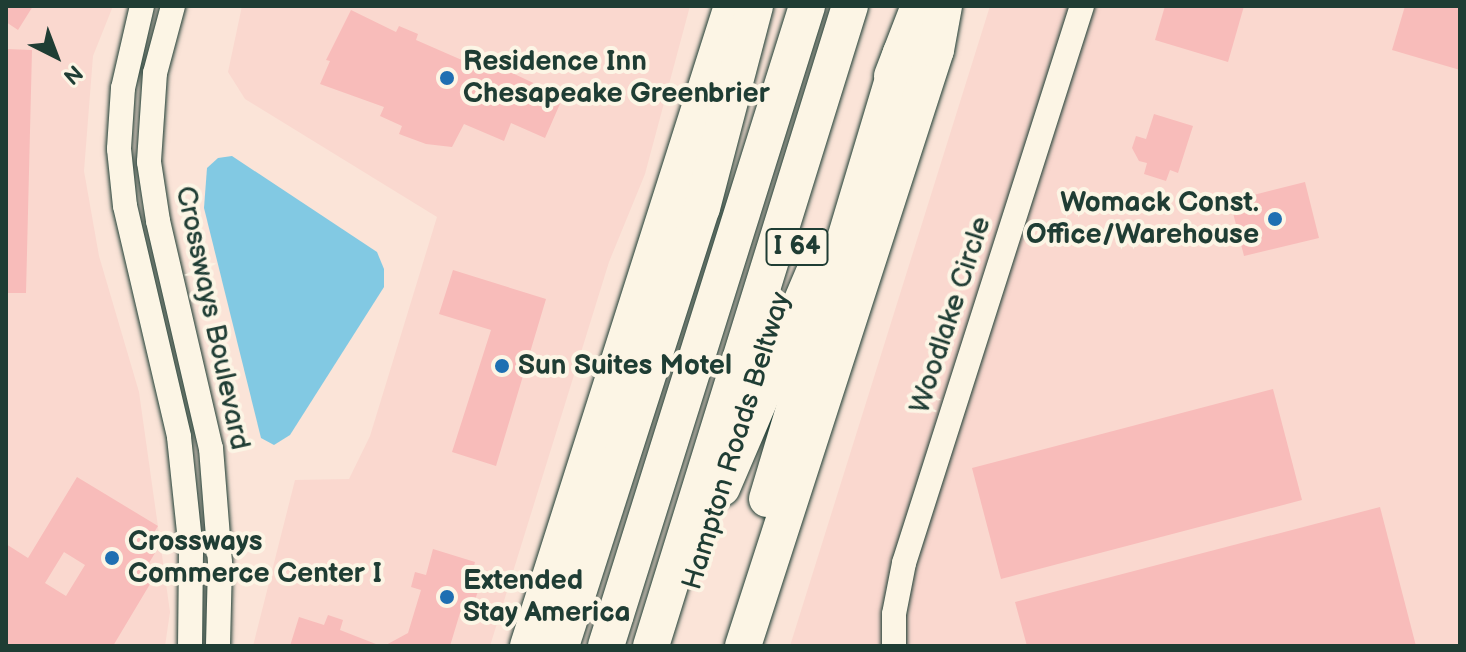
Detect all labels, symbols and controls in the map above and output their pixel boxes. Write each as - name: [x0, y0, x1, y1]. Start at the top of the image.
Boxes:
- north arrow: [16, 16, 96, 96]
- place label: Residence Inn Chesapeake Greenbrier: [463, 45, 770, 111]
- text: N: [57, 59, 88, 90]
- marker: Residence Inn Chesapeake Greenbrier: [438, 69, 456, 87]
- street label: Crossways Boulevard: [168, 183, 256, 453]
- place label: Womack Const. Office/Warehouse: [1026, 186, 1259, 252]
- marker: Womack Const. Office/Warehouse: [1266, 210, 1284, 228]
- street label: Woodlake Circle: [903, 212, 999, 418]
- road number: I 64: [765, 225, 829, 269]
- street label: Hampton Roads Beltway: [676, 288, 798, 594]
- place label: Sun Suites Motel: [518, 349, 732, 383]
- marker: Sun Suites Motel: [493, 357, 511, 375]
- place label: Crossways Commerce Center I: [128, 525, 382, 591]
- marker: Crossways Commerce Center I: [103, 549, 121, 567]
- place label: Extended Stay America: [463, 564, 631, 630]
- marker: Extended Stay America: [438, 588, 456, 606]

